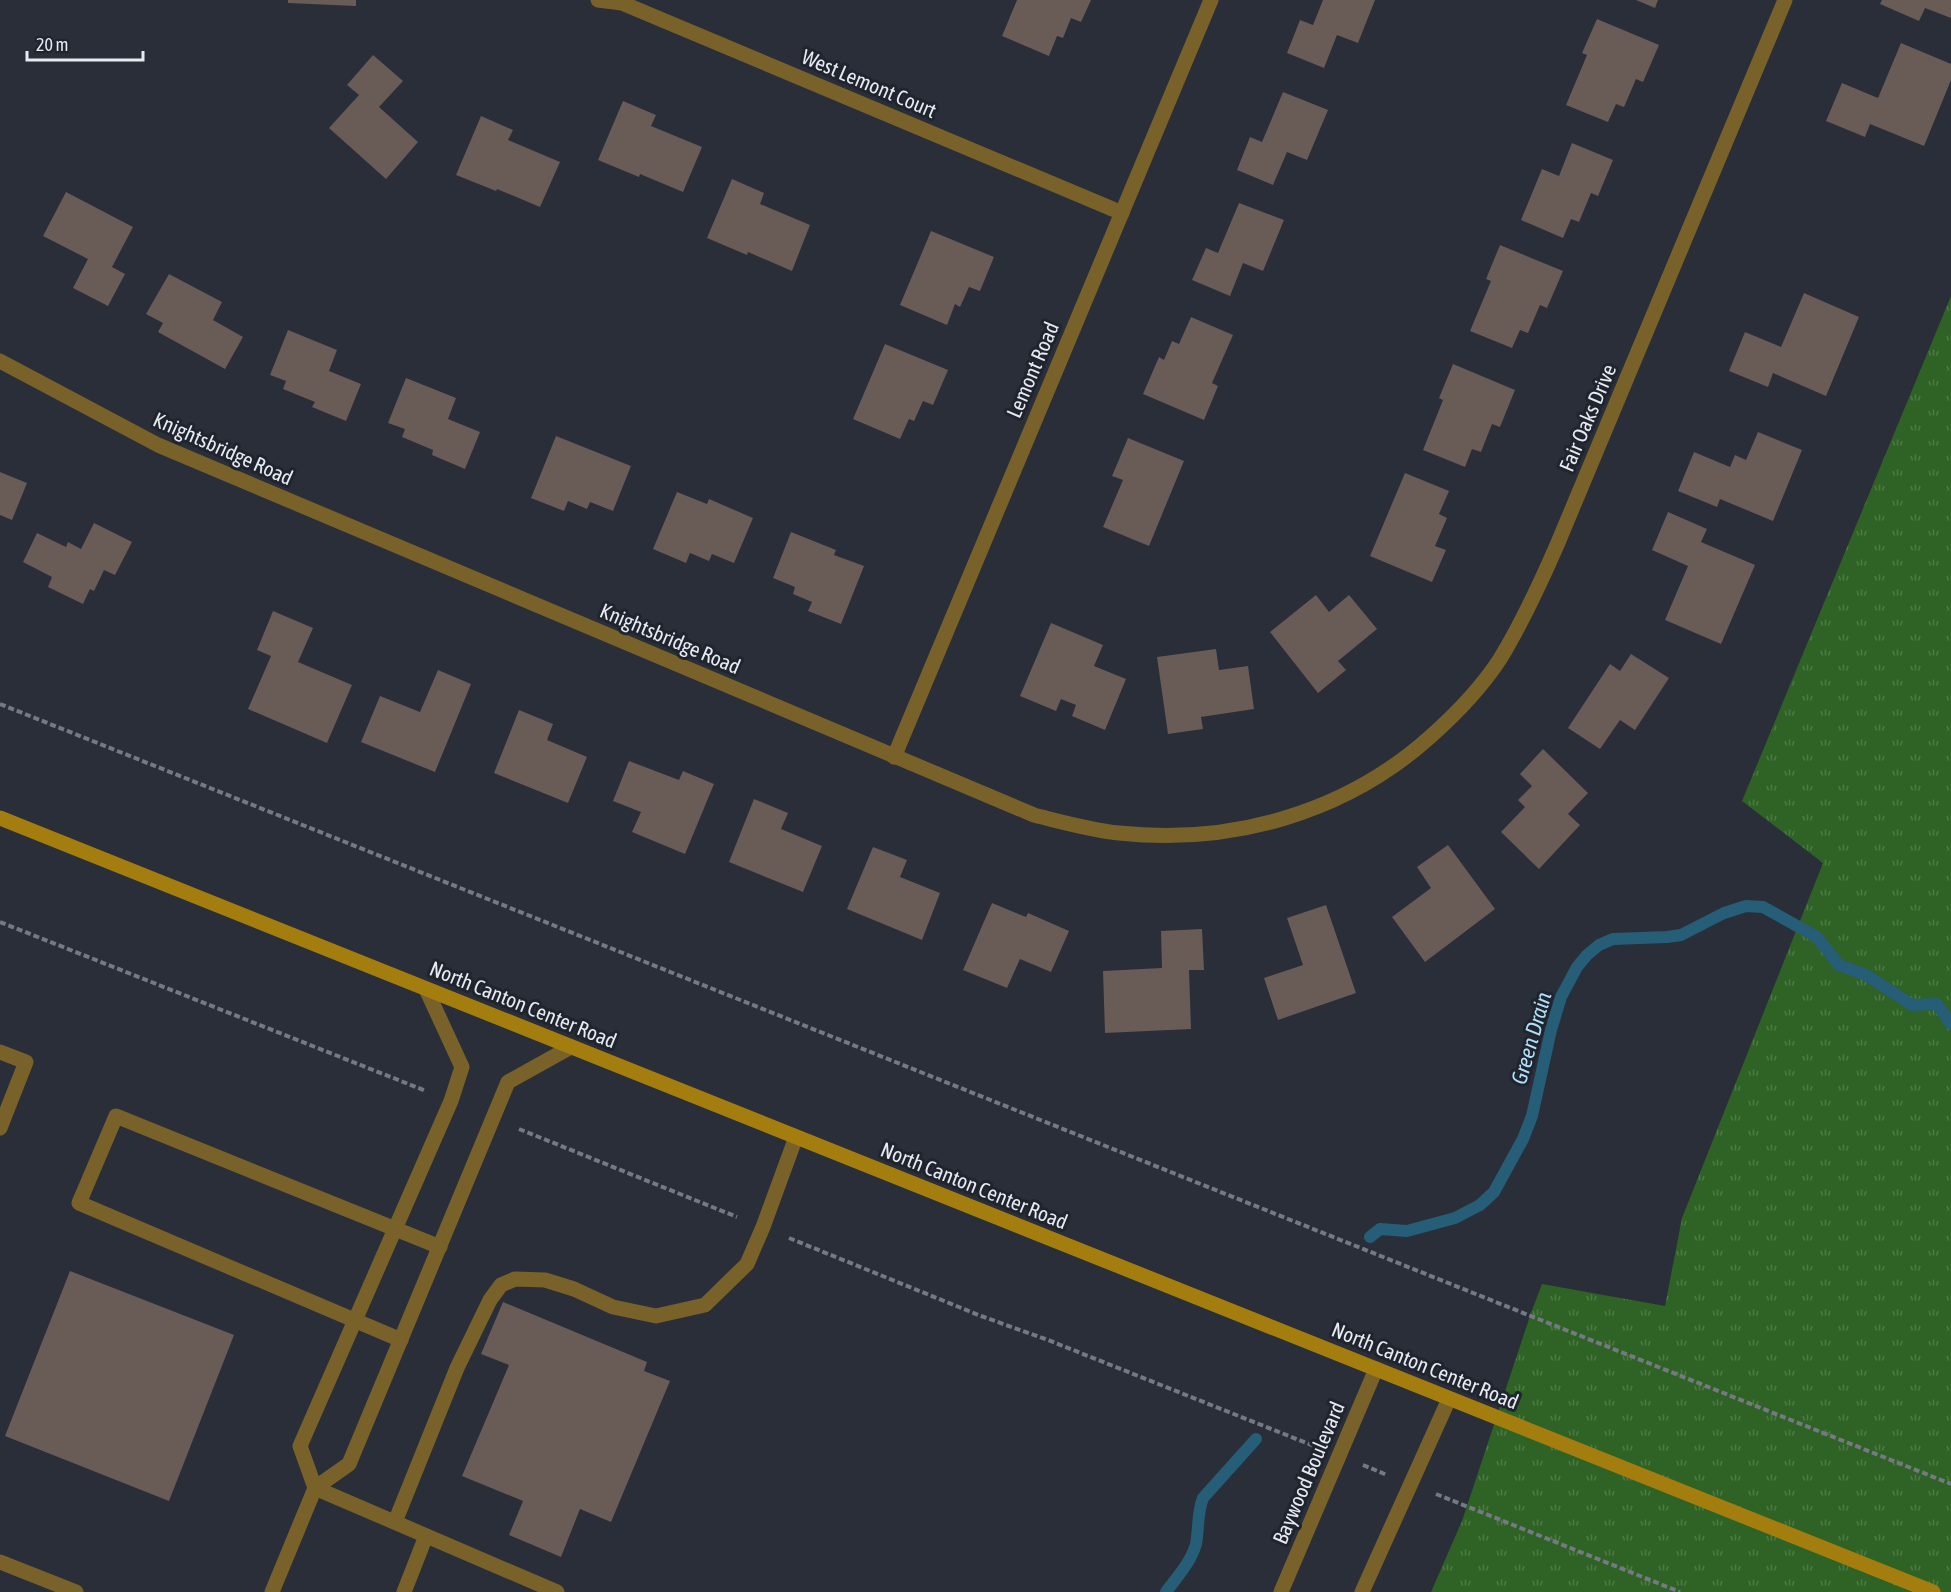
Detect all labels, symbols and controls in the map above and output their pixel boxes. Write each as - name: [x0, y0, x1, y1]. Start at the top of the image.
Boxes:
- scale bar: [27, 24, 142, 62]
- text: 20 m: [36, 34, 68, 55]
- street label: West Lemont Court: [799, 44, 940, 122]
- street label: Lemont Road: [1001, 318, 1063, 421]
- street label: Fair Oaks Drive: [1554, 360, 1620, 475]
- street label: Knightsbridge Road: [150, 407, 297, 490]
- street label: Knightsbridge Road: [597, 598, 744, 678]
- street label: North Canton Center Road: [427, 956, 620, 1053]
- water label: Green Drain: [1505, 989, 1557, 1087]
- street label: North Canton Center Road: [878, 1137, 1071, 1234]
- street label: North Canton Center Road: [1329, 1317, 1522, 1414]
- street label: Baywood Boulevard: [1267, 1398, 1349, 1547]

